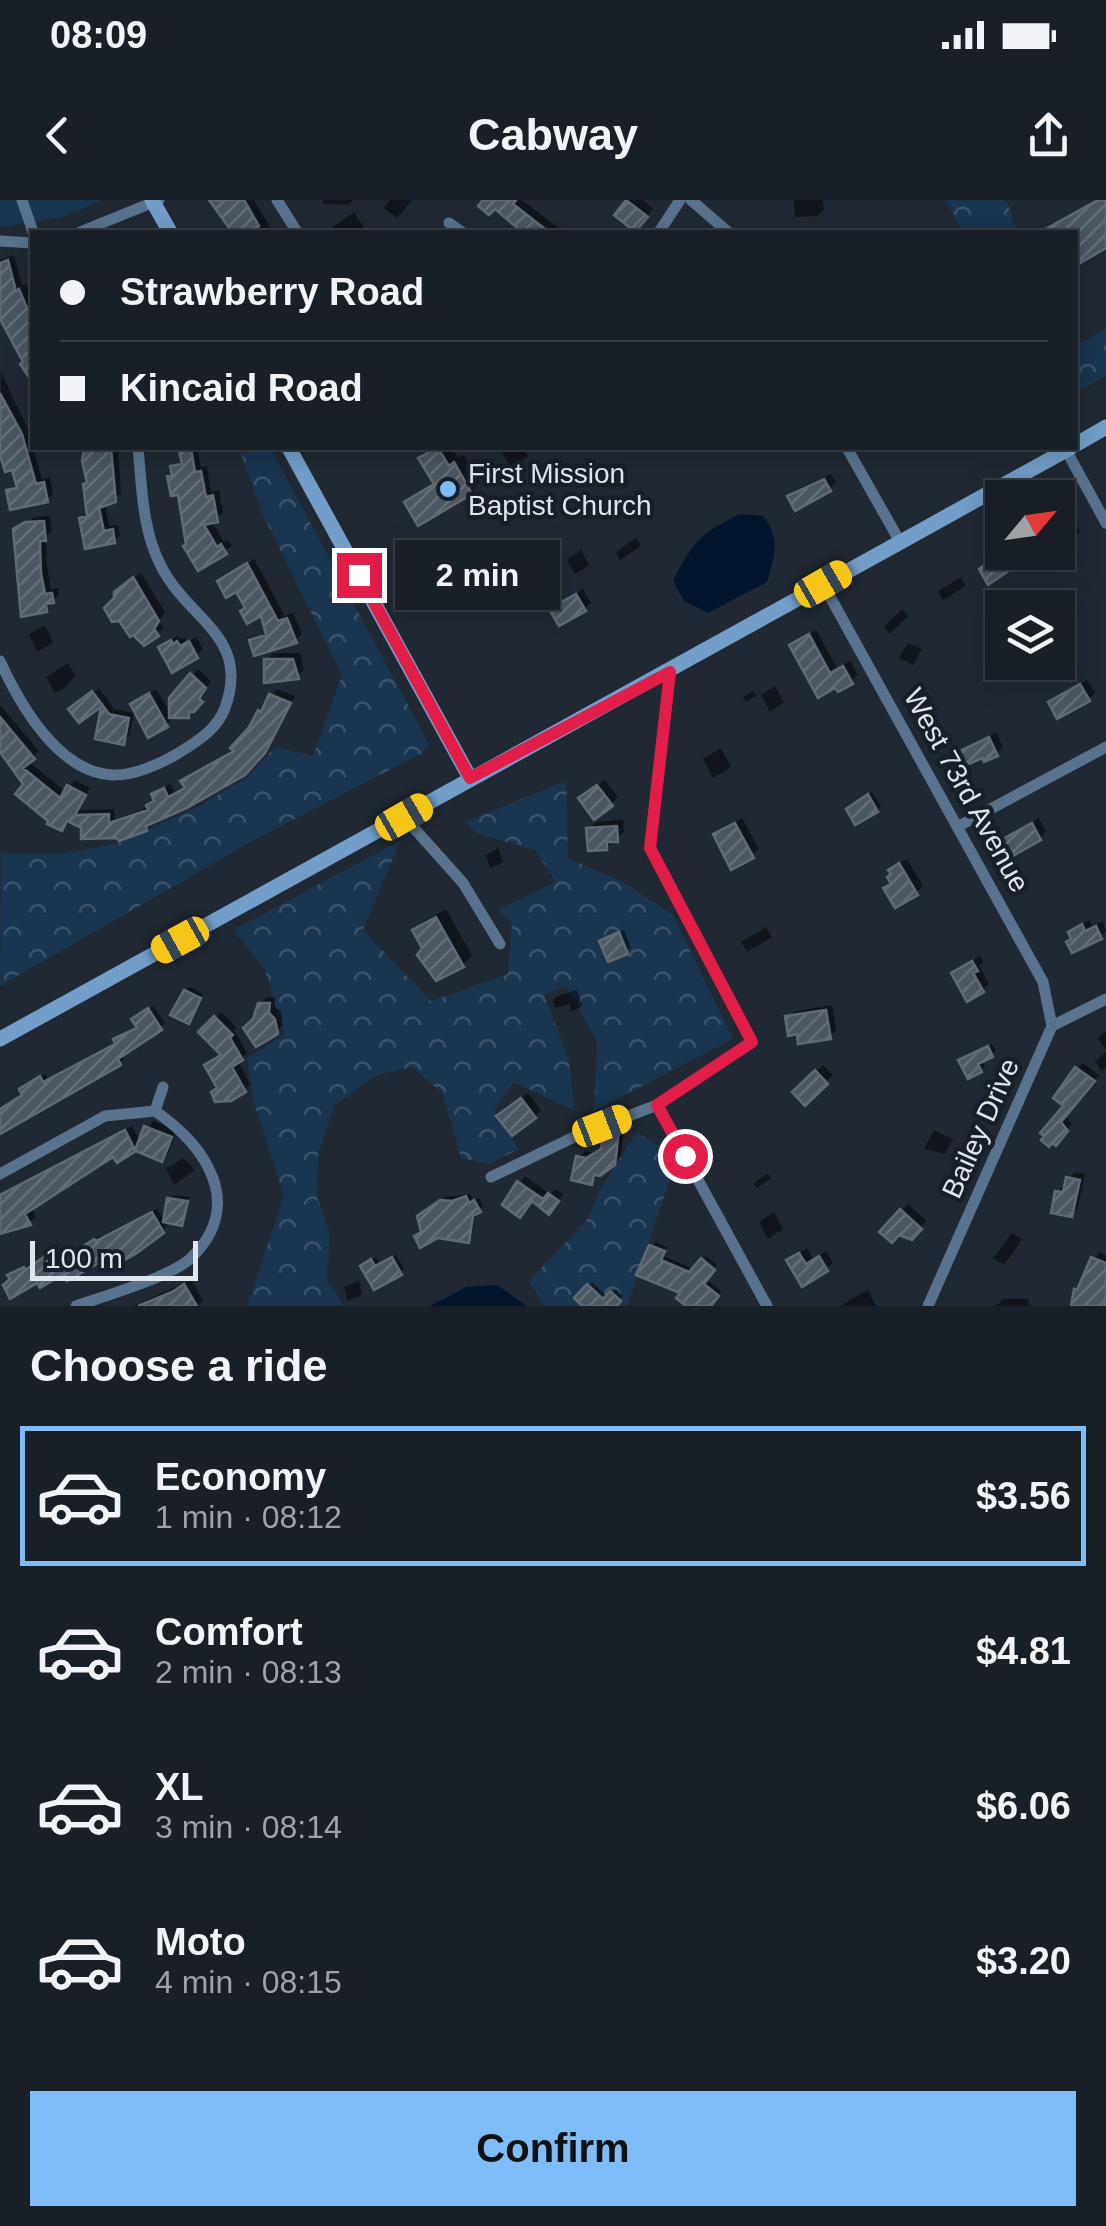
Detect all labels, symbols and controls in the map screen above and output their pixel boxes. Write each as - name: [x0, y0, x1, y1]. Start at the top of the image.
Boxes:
- text: 08:09: [50, 14, 147, 56]
- icon: back: [30, 108, 85, 163]
- icon: share: [1021, 108, 1076, 163]
- text: Cabway: [468, 109, 638, 160]
- text: Strawberry Road: [120, 271, 424, 313]
- text: Kincaid Road: [120, 367, 363, 409]
- place label: First Mission Baptist Church: [468, 458, 652, 521]
- marker: First Mission Baptist Church: [437, 478, 459, 500]
- north arrow: [985, 480, 1075, 570]
- map controls: [985, 480, 1075, 680]
- callout: 2 min: [394, 540, 559, 610]
- route end: [337, 553, 382, 598]
- car: [790, 556, 856, 612]
- text: 2 min: [436, 557, 519, 593]
- button: layers: [985, 590, 1075, 680]
- street label: West 73rd Avenue: [898, 683, 1035, 897]
- car: [371, 789, 437, 845]
- car: [146, 912, 214, 968]
- street label: Bailey Drive: [936, 1054, 1025, 1203]
- car: [569, 1101, 635, 1151]
- route start: [663, 1134, 708, 1179]
- scale bar: [30, 1236, 198, 1280]
- text: 100 m: [45, 1243, 123, 1274]
- text: Choose a ride: [30, 1340, 328, 1391]
- icon: car: [35, 1451, 125, 1541]
- text: Economy: [155, 1456, 326, 1498]
- text: $3.56: [976, 1475, 1071, 1517]
- text: 1 min · 08:12: [155, 1499, 342, 1535]
- icon: car: [35, 1606, 125, 1696]
- text: Comfort: [155, 1611, 303, 1653]
- text: $4.81: [976, 1630, 1071, 1672]
- text: 2 min · 08:13: [155, 1654, 342, 1690]
- icon: car: [35, 1761, 125, 1851]
- text: XL: [155, 1766, 204, 1808]
- text: $6.06: [976, 1785, 1071, 1827]
- text: 3 min · 08:14: [155, 1809, 342, 1845]
- icon: car: [35, 1916, 125, 2006]
- text: Moto: [155, 1921, 246, 1963]
- text: $3.20: [976, 1940, 1071, 1982]
- text: 4 min · 08:15: [155, 1964, 342, 2000]
- button: Confirm: [30, 2091, 1076, 2206]

